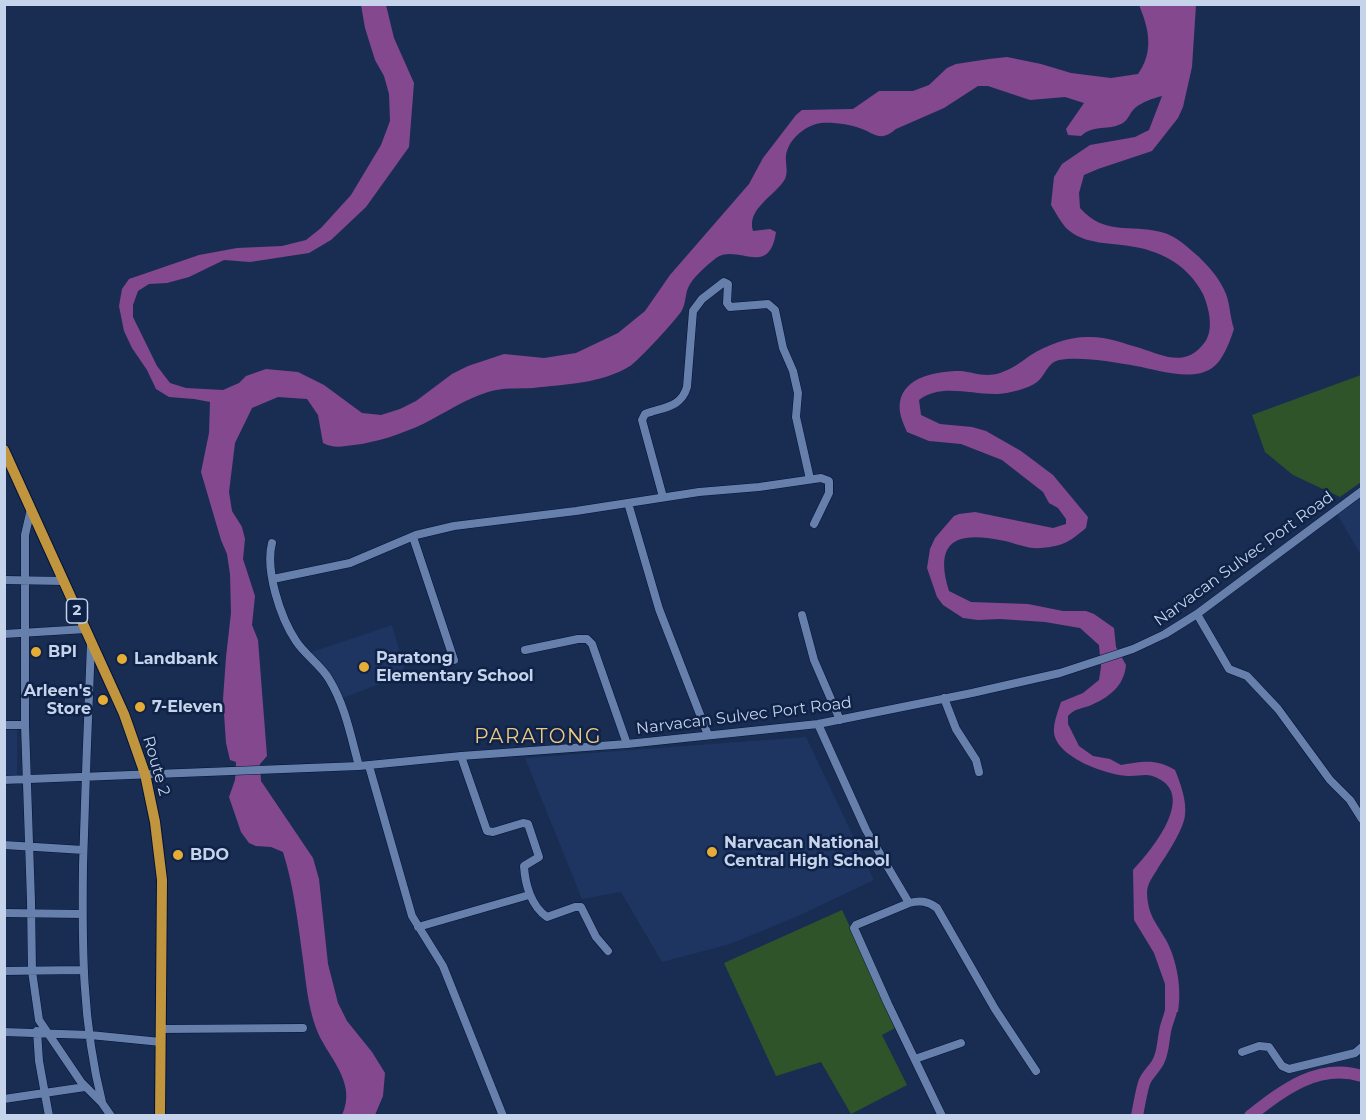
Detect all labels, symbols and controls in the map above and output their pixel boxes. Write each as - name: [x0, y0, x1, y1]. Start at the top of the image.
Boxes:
- street label: Narvacan Sulvec Port Road: [1151, 487, 1337, 631]
- road number: 2: [66, 599, 88, 623]
- place label: BPI: [48, 642, 77, 662]
- marker: BPI: [29, 645, 43, 659]
- place label: Paratong Elementary School: [376, 648, 534, 686]
- place label: Landbank: [134, 649, 218, 669]
- marker: Landbank: [115, 652, 129, 666]
- marker: Paratong Elementary School: [357, 660, 371, 674]
- place label: Arleen's Store: [24, 681, 91, 719]
- marker: Arleen's Store: [96, 693, 110, 707]
- street label: Narvacan Sulvec Port Road: [635, 693, 853, 739]
- place label: 7-Eleven: [152, 697, 223, 717]
- marker: 7-Eleven: [133, 700, 147, 714]
- district label: PARATONG: [474, 725, 602, 749]
- street label: Route 2: [138, 734, 174, 798]
- place label: Narvacan National Central High School: [724, 833, 890, 871]
- place label: BDO: [190, 845, 229, 865]
- marker: Narvacan National Central High School: [705, 845, 719, 859]
- marker: BDO: [171, 848, 185, 862]

